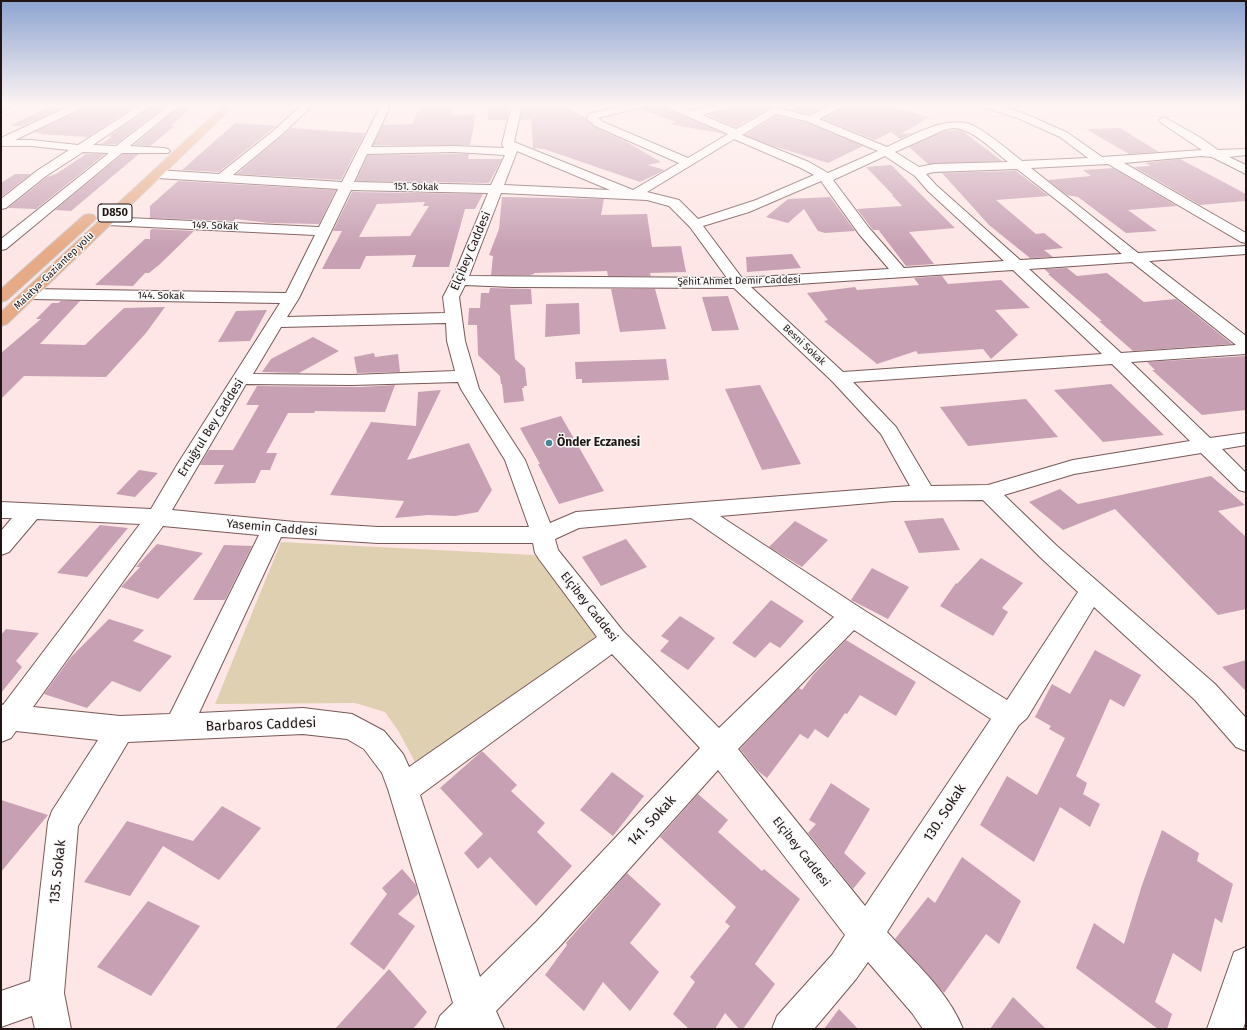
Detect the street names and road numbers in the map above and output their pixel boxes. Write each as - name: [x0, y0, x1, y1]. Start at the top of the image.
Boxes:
- street label: 151. Sokak: [393, 181, 439, 193]
- road number: D850: [98, 204, 132, 222]
- street label: Elçibey Caddesi: [448, 209, 494, 293]
- street label: 149. Sokak: [192, 219, 238, 233]
- street label: Malatya-Gaziantep yolu: [12, 230, 96, 312]
- street label: Şehit Ahmet Demir Caddesi: [677, 274, 801, 288]
- street label: 144. Sokak: [137, 290, 185, 302]
- street label: Besni Sokak: [780, 322, 828, 368]
- street label: Ertuğrul Bey Caddesi: [175, 376, 247, 480]
- street label: Yasemin Caddesi: [226, 517, 318, 539]
- street label: Elçibey Caddesi: [557, 569, 621, 645]
- street label: Barbaros Caddesi: [205, 715, 317, 735]
- street label: 130. Sokak: [920, 781, 970, 845]
- street label: 141. Sokak: [624, 792, 680, 850]
- street label: Elçibey Caddesi: [769, 814, 833, 890]
- street label: 135. Sokak: [46, 839, 70, 905]

